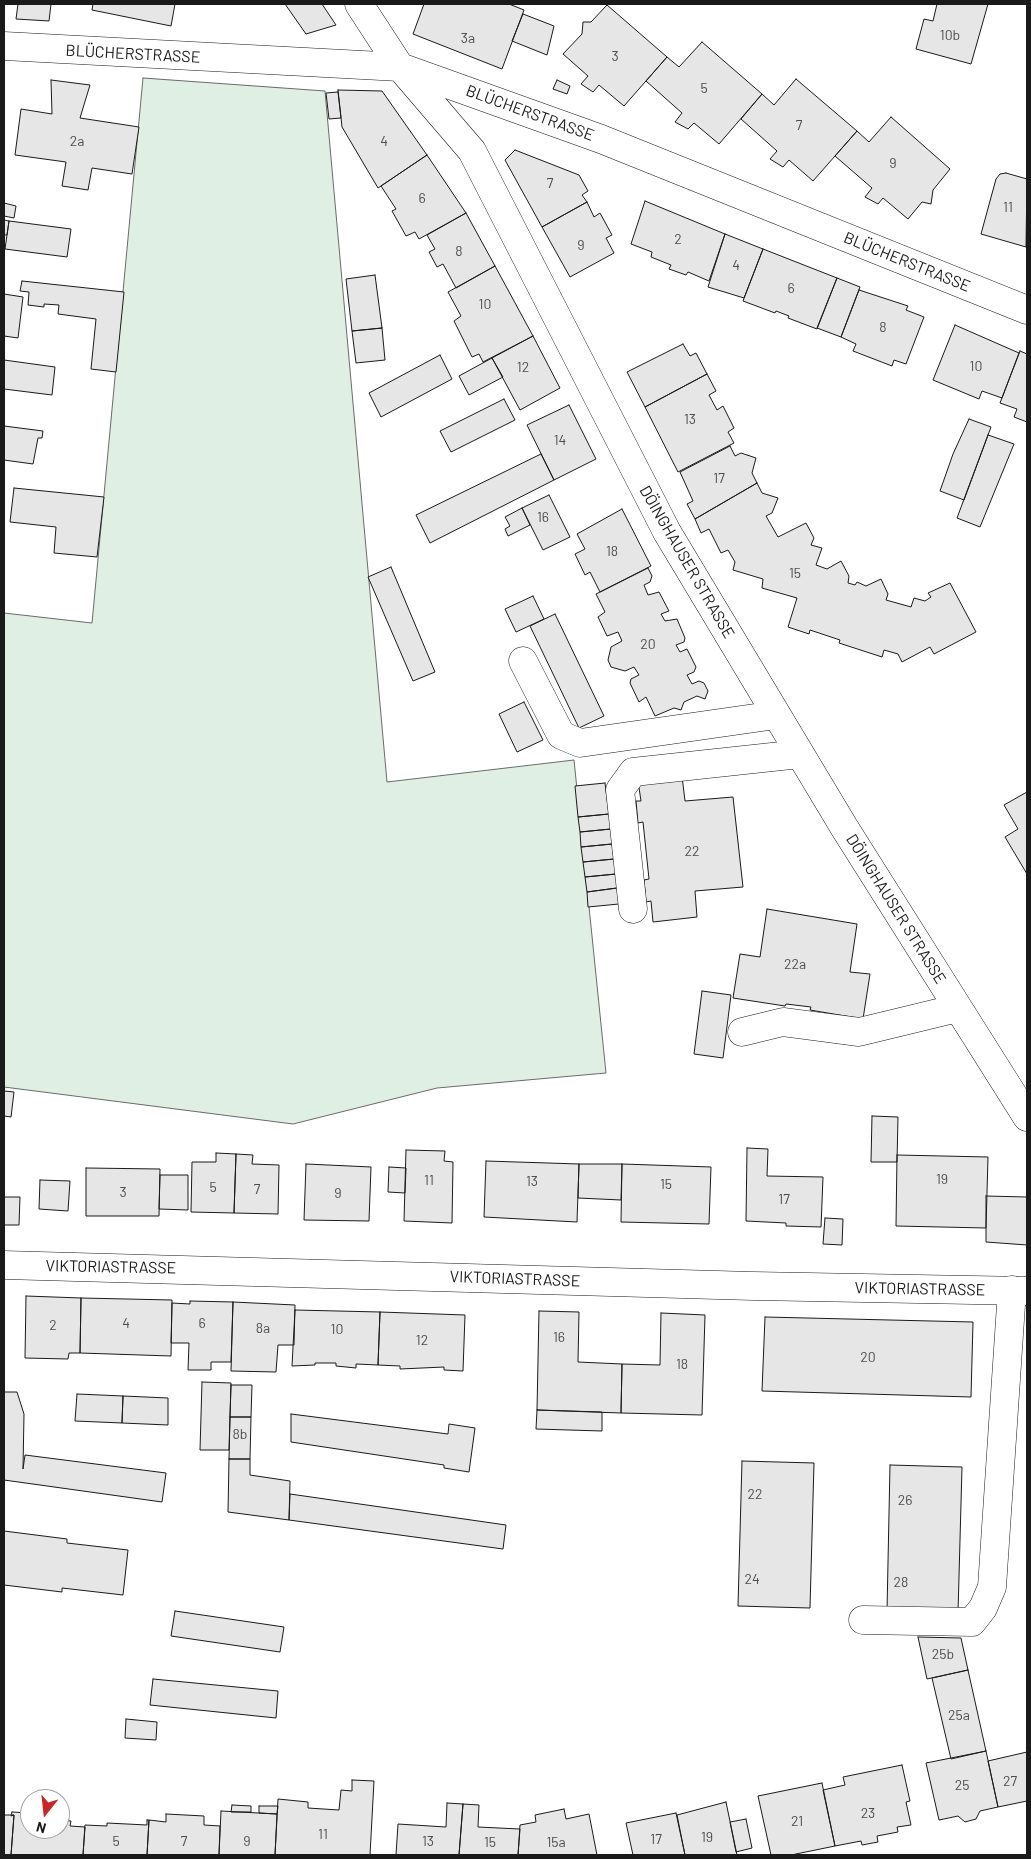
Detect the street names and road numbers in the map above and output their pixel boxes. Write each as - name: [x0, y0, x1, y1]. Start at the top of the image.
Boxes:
- street label: BLÜCHERSTRASSE: [65, 41, 201, 67]
- street label: BLÜCHERSTRASSE: [463, 81, 597, 145]
- street label: BLÜCHERSTRASSE: [841, 228, 973, 296]
- street label: DÖINGHAUSER STRASSE: [635, 482, 739, 642]
- street label: DÖINGHAUSER STRASSE: [842, 830, 950, 988]
- street label: VIKTORIASTRASSE: [45, 1256, 177, 1278]
- street label: VIKTORIASTRASSE: [449, 1267, 581, 1291]
- street label: VIKTORIASTRASSE: [854, 1278, 986, 1300]

